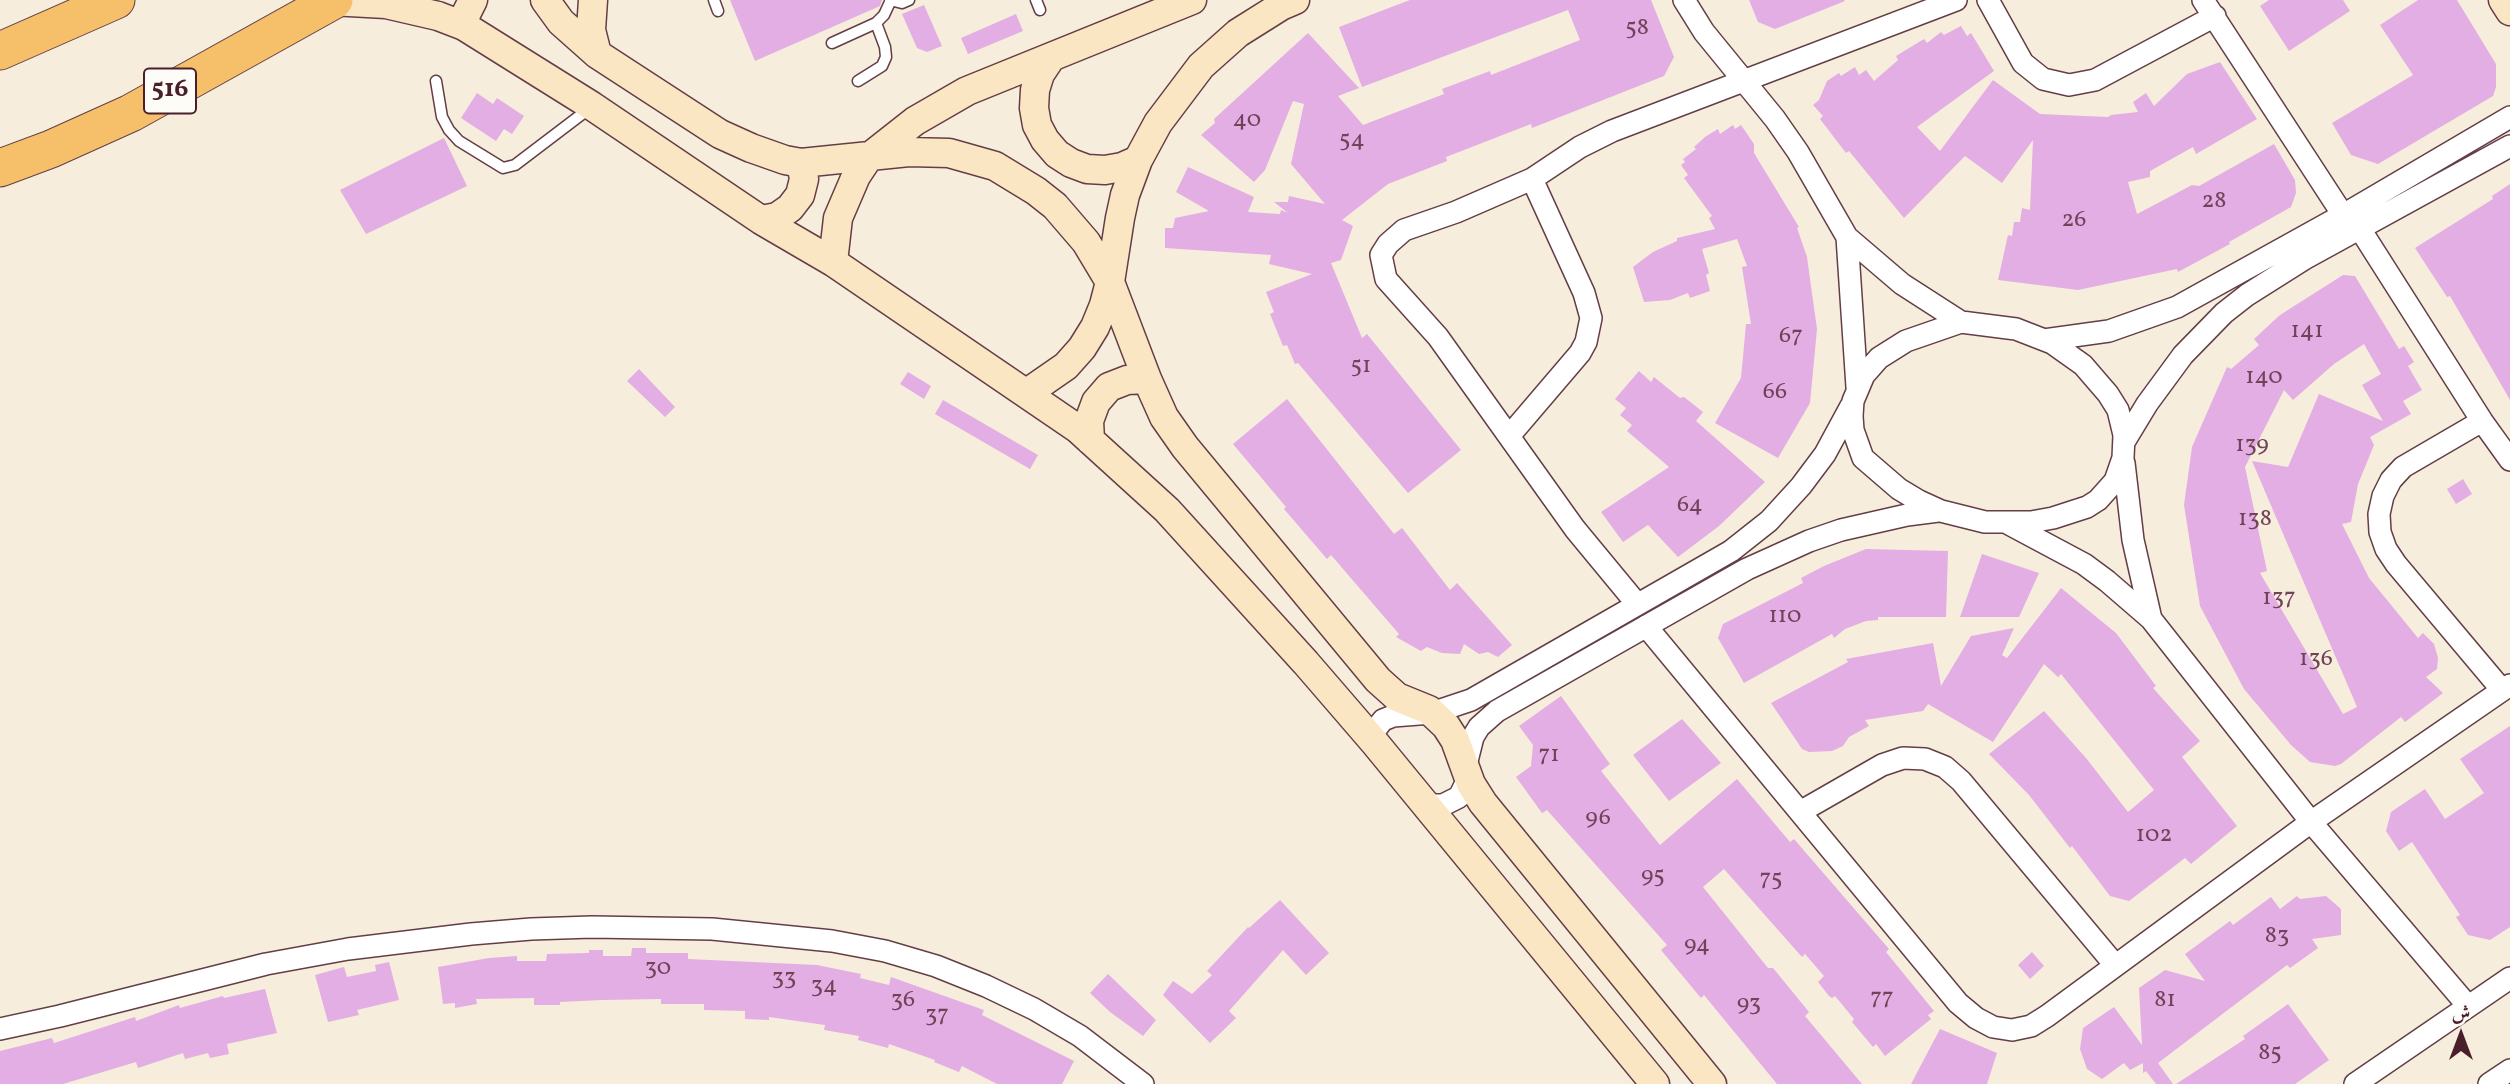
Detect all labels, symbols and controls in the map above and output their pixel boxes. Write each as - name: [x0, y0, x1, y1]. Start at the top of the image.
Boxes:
- house number: 58: [1625, 16, 1649, 44]
- road number: 516: [144, 68, 196, 114]
- house number: 40: [1233, 108, 1261, 136]
- house number: 54: [1339, 128, 1365, 156]
- house number: 28: [2201, 189, 2227, 217]
- house number: 26: [2061, 208, 2087, 236]
- house number: 141: [2291, 319, 2323, 347]
- house number: 67: [1779, 324, 1803, 352]
- house number: 51: [1351, 354, 1371, 382]
- house number: 140: [2245, 365, 2283, 393]
- house number: 66: [1763, 380, 1787, 408]
- house number: 139: [2235, 433, 2269, 461]
- house number: 64: [1677, 493, 1703, 521]
- house number: 138: [2238, 507, 2272, 535]
- house number: 137: [2262, 586, 2296, 614]
- house number: 110: [1768, 604, 1802, 632]
- house number: 136: [2299, 647, 2333, 675]
- house number: 71: [1539, 743, 1559, 771]
- house number: 96: [1585, 806, 1611, 834]
- house number: 102: [2136, 823, 2172, 851]
- house number: 95: [1641, 864, 1665, 892]
- house number: 75: [1759, 867, 1783, 895]
- house number: 83: [2265, 924, 2289, 952]
- house number: 94: [1684, 933, 1710, 961]
- house number: 30: [645, 956, 671, 984]
- house number: 33: [772, 966, 796, 994]
- house number: 34: [811, 974, 837, 1002]
- house number: 77: [1870, 986, 1894, 1014]
- house number: 36: [891, 988, 915, 1016]
- house number: 81: [2154, 988, 2176, 1016]
- house number: 93: [1737, 992, 1761, 1020]
- north arrow: [2426, 1000, 2496, 1070]
- text: ش: [2452, 1001, 2470, 1027]
- house number: 37: [925, 1003, 949, 1031]
- house number: 85: [2258, 1041, 2282, 1069]

